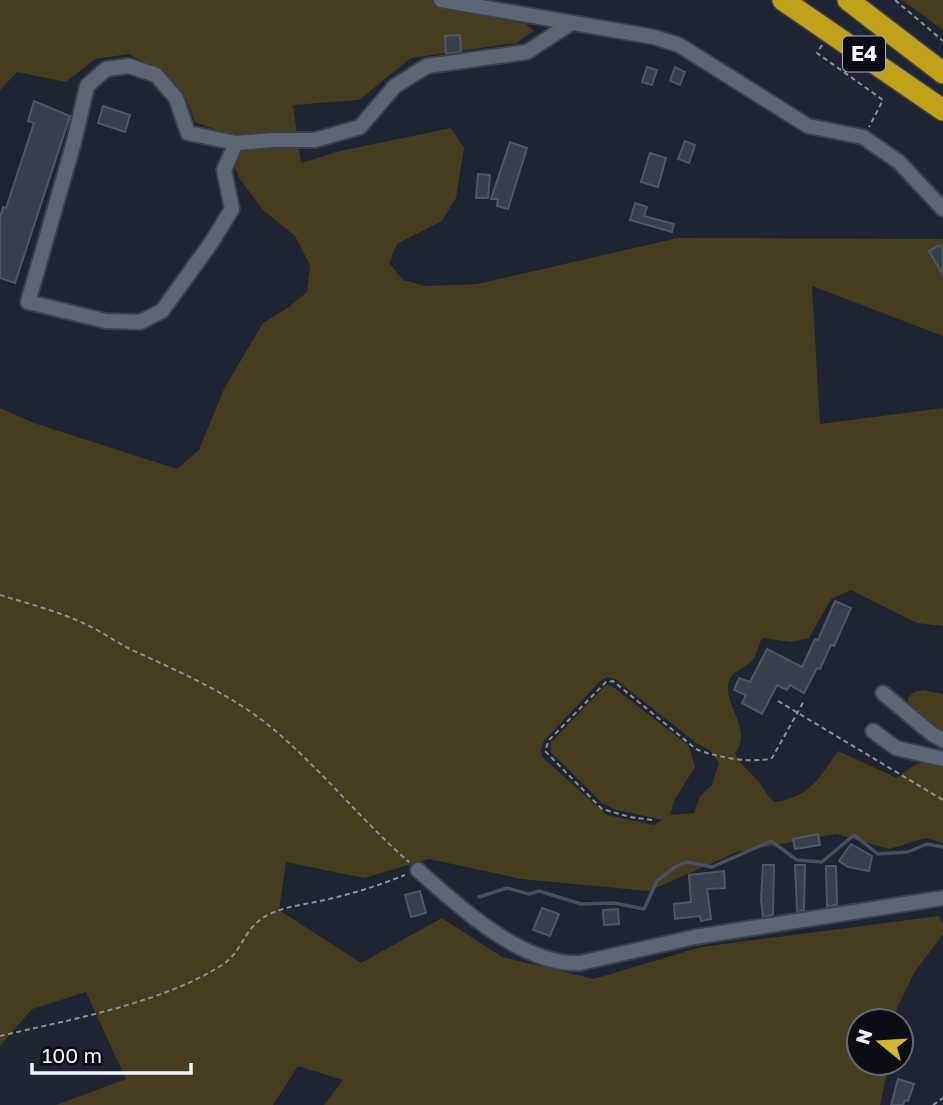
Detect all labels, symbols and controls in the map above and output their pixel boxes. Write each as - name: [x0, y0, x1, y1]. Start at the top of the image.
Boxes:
- road number: E4: [843, 36, 885, 72]
- north arrow: [845, 1007, 915, 1077]
- text: N: [850, 1026, 877, 1047]
- scale bar: [32, 1032, 191, 1076]
- text: 100 m: [42, 1042, 102, 1068]

